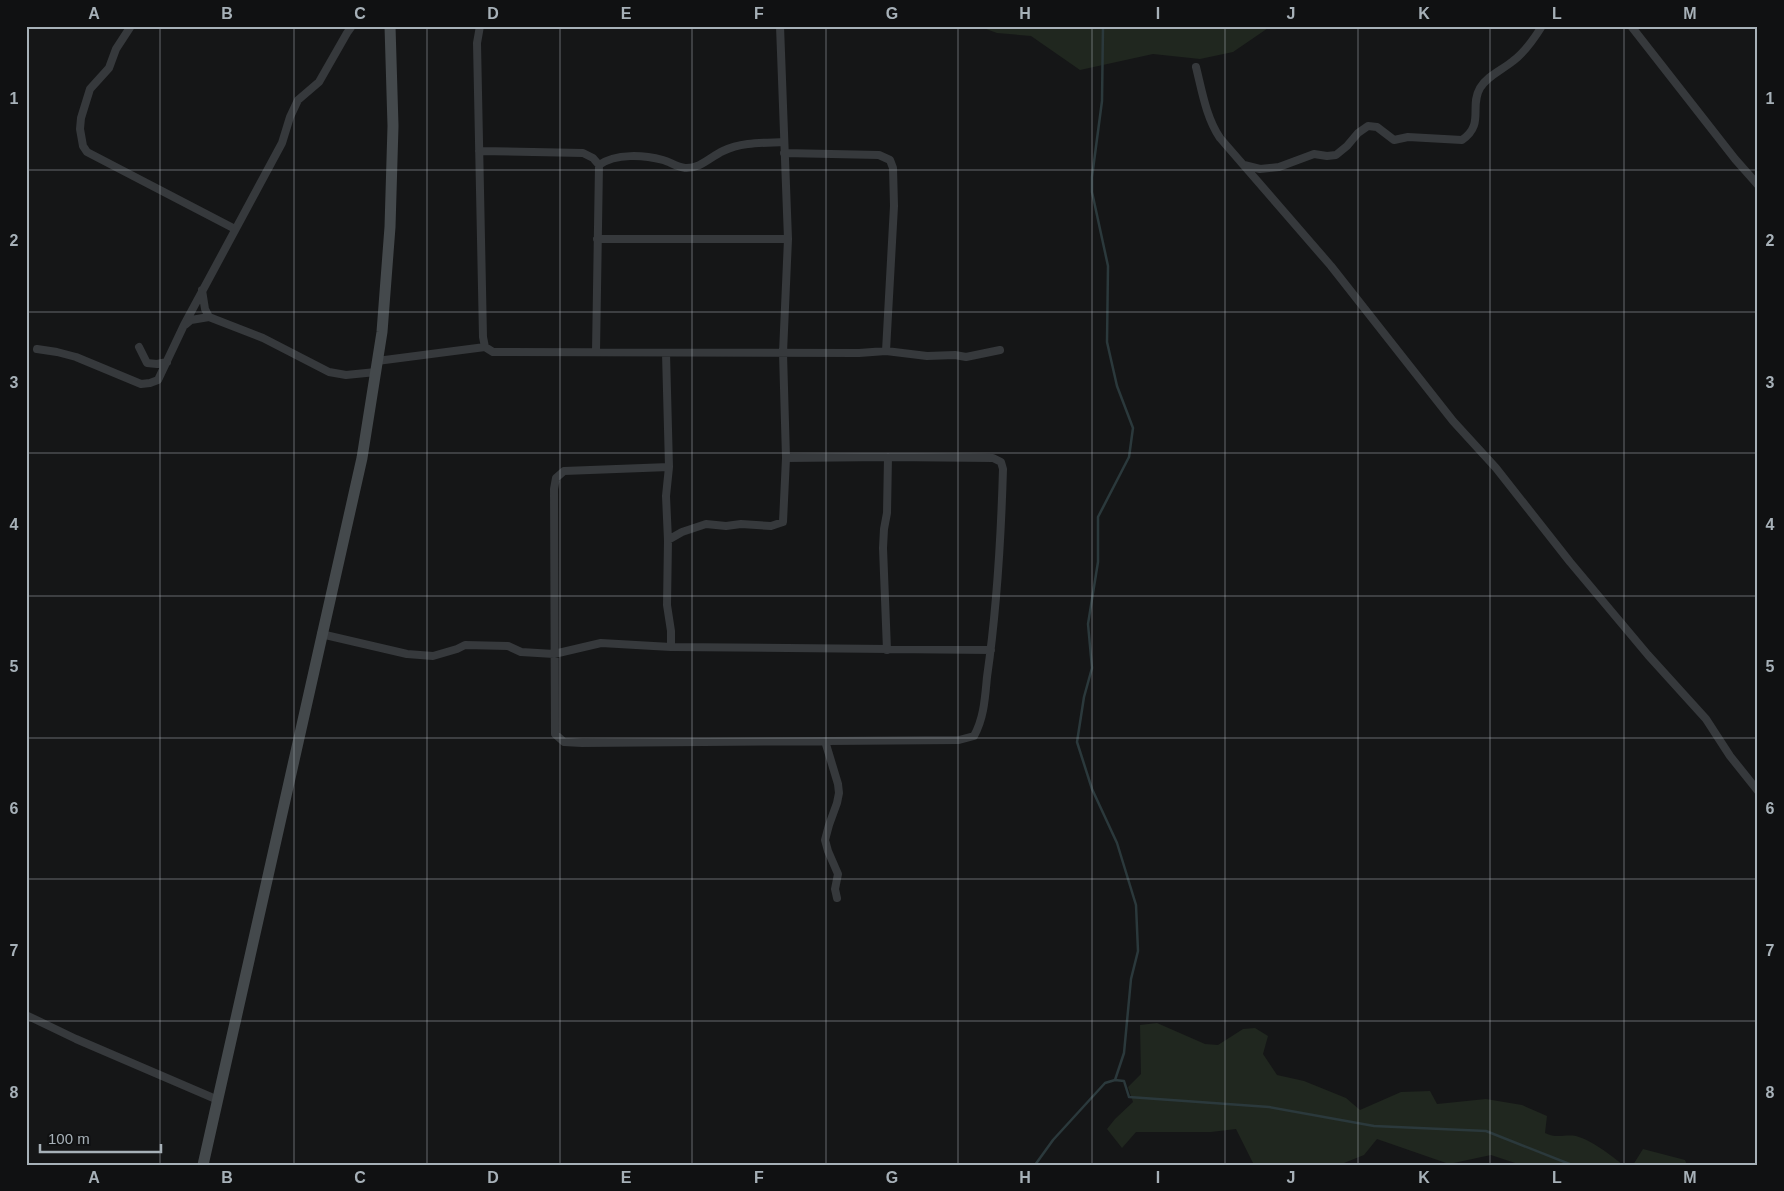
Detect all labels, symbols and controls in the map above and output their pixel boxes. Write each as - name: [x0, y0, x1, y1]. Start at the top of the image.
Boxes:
- text: A: [88, 5, 100, 22]
- text: B: [221, 5, 233, 22]
- text: C: [354, 5, 366, 22]
- text: D: [487, 5, 499, 22]
- text: E: [621, 5, 632, 22]
- text: F: [754, 5, 764, 22]
- text: G: [886, 5, 898, 22]
- text: H: [1019, 5, 1031, 22]
- text: I: [1156, 5, 1160, 22]
- text: J: [1287, 5, 1295, 22]
- text: K: [1418, 5, 1430, 22]
- text: L: [1552, 5, 1562, 22]
- text: M: [1683, 5, 1697, 22]
- text: 1: [10, 90, 19, 107]
- text: 1: [1766, 90, 1775, 107]
- text: 2: [10, 232, 19, 249]
- text: 2: [1766, 232, 1775, 249]
- text: 3: [10, 374, 19, 391]
- text: 3: [1766, 374, 1775, 391]
- text: 4: [10, 516, 19, 533]
- text: 4: [1766, 516, 1775, 533]
- text: 5: [10, 658, 19, 675]
- text: 5: [1766, 658, 1775, 675]
- text: 6: [10, 800, 19, 817]
- text: 6: [1766, 800, 1775, 817]
- text: 7: [10, 942, 19, 959]
- text: 7: [1766, 942, 1775, 959]
- text: 8: [10, 1084, 19, 1101]
- text: 8: [1766, 1084, 1775, 1101]
- scale bar: [40, 1121, 161, 1153]
- text: 100 m: [48, 1130, 90, 1147]
- text: A: [88, 1169, 100, 1186]
- text: B: [221, 1169, 233, 1186]
- text: C: [354, 1169, 366, 1186]
- text: D: [487, 1169, 499, 1186]
- text: E: [621, 1169, 632, 1186]
- text: F: [754, 1169, 764, 1186]
- text: G: [886, 1169, 898, 1186]
- text: H: [1019, 1169, 1031, 1186]
- text: I: [1156, 1169, 1160, 1186]
- text: J: [1287, 1169, 1295, 1186]
- text: K: [1418, 1169, 1430, 1186]
- text: L: [1552, 1169, 1562, 1186]
- text: M: [1683, 1169, 1697, 1186]

